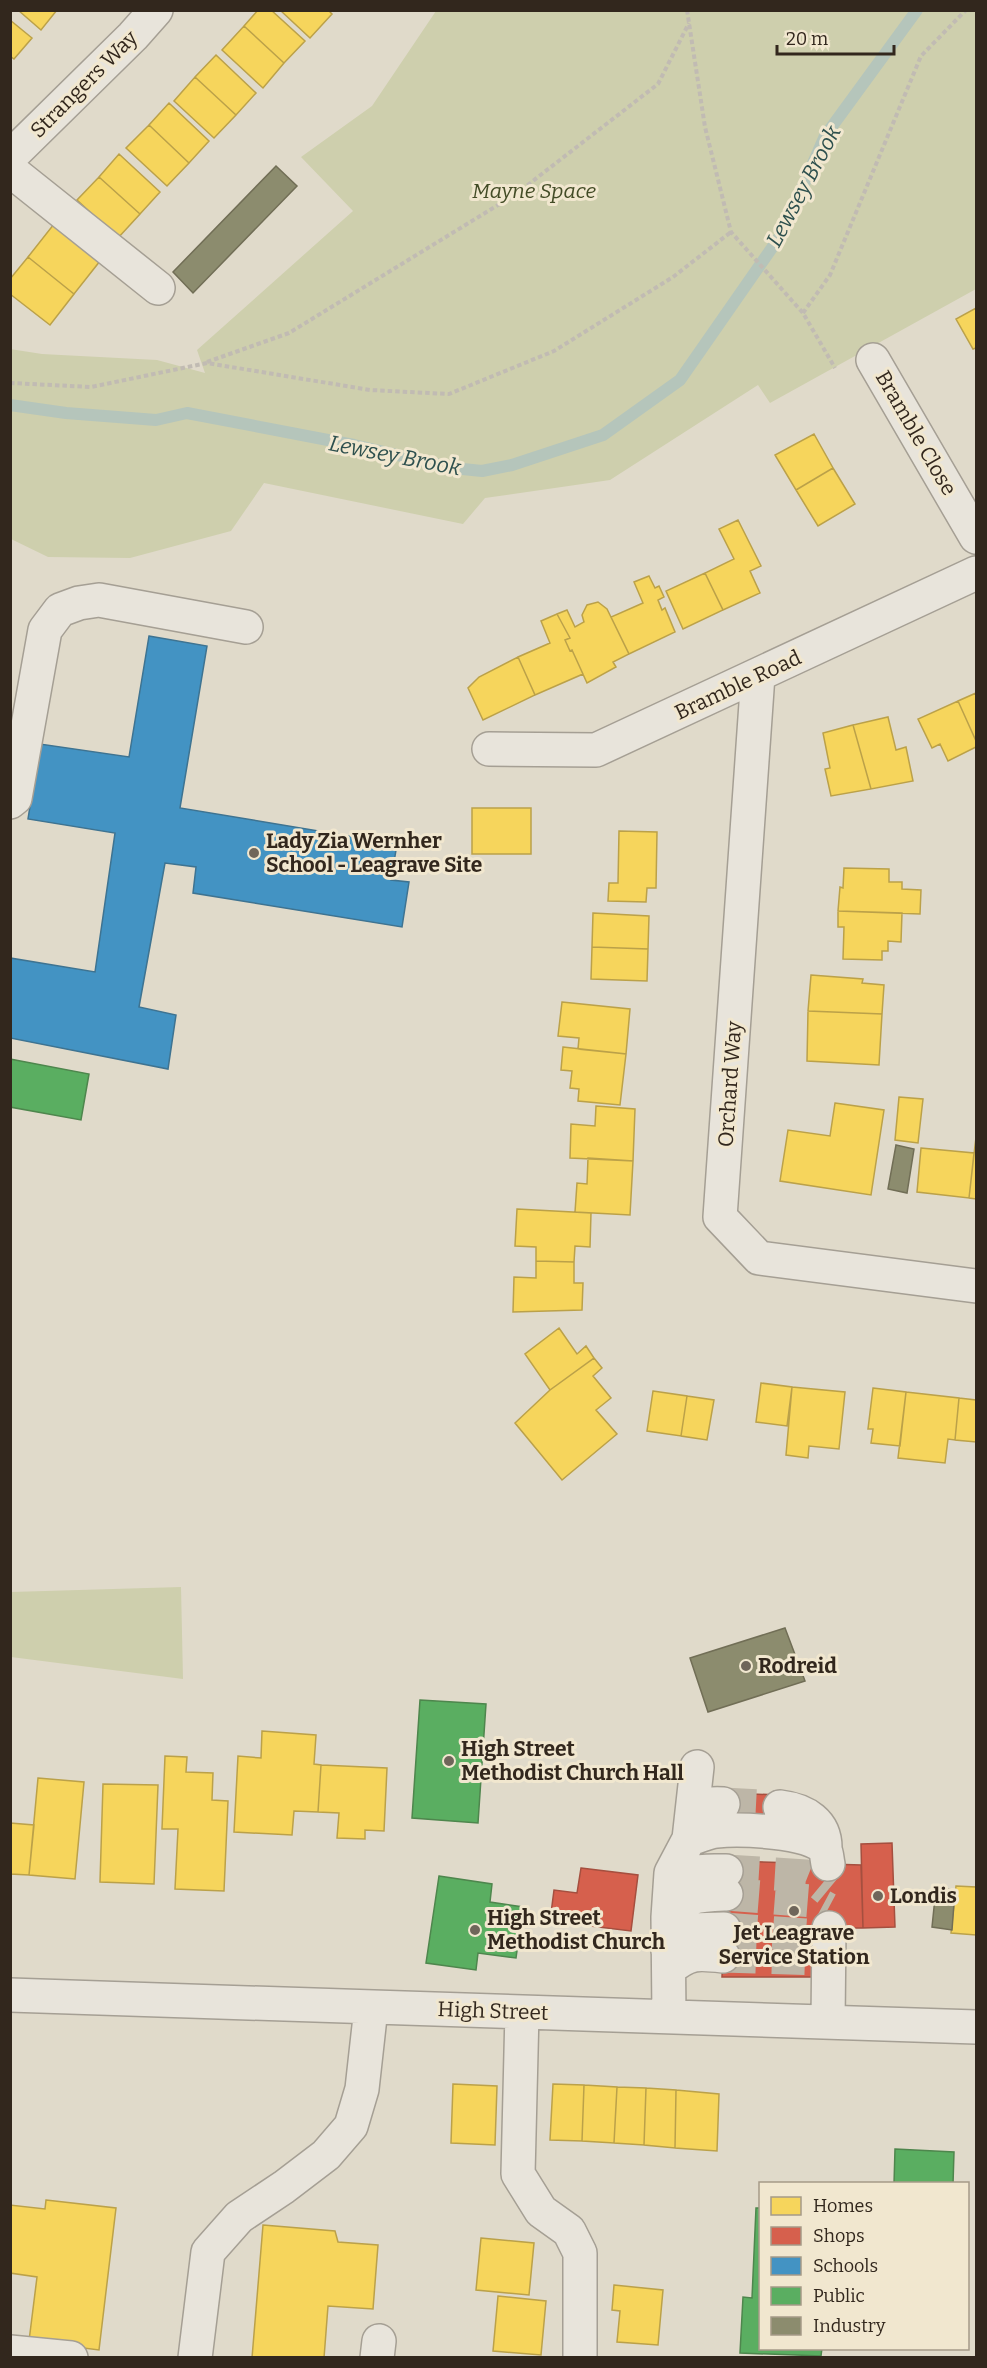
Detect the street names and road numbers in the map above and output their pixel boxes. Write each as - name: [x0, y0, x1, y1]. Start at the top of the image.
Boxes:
- street label: Strangers Way: [25, 24, 144, 143]
- street label: Bramble Close: [870, 366, 962, 500]
- street label: Bramble Road: [671, 644, 805, 726]
- street label: Orchard Way: [713, 1019, 747, 1148]
- street label: High Street: [437, 1996, 549, 2026]

